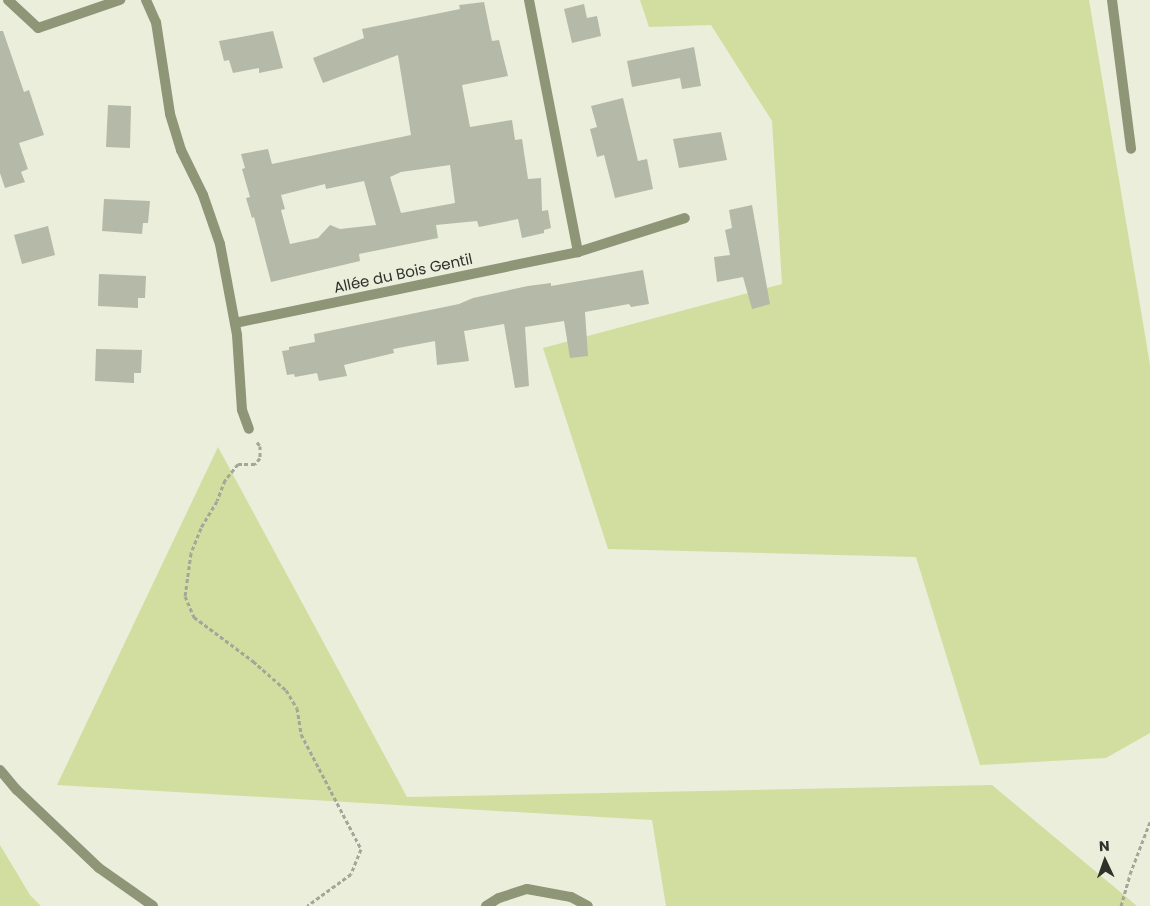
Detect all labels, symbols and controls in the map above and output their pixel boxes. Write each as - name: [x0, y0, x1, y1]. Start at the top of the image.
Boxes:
- street label: Allée du Bois Gentil: [332, 249, 474, 297]
- north arrow: [1080, 836, 1130, 886]
- text: N: [1098, 836, 1110, 856]

